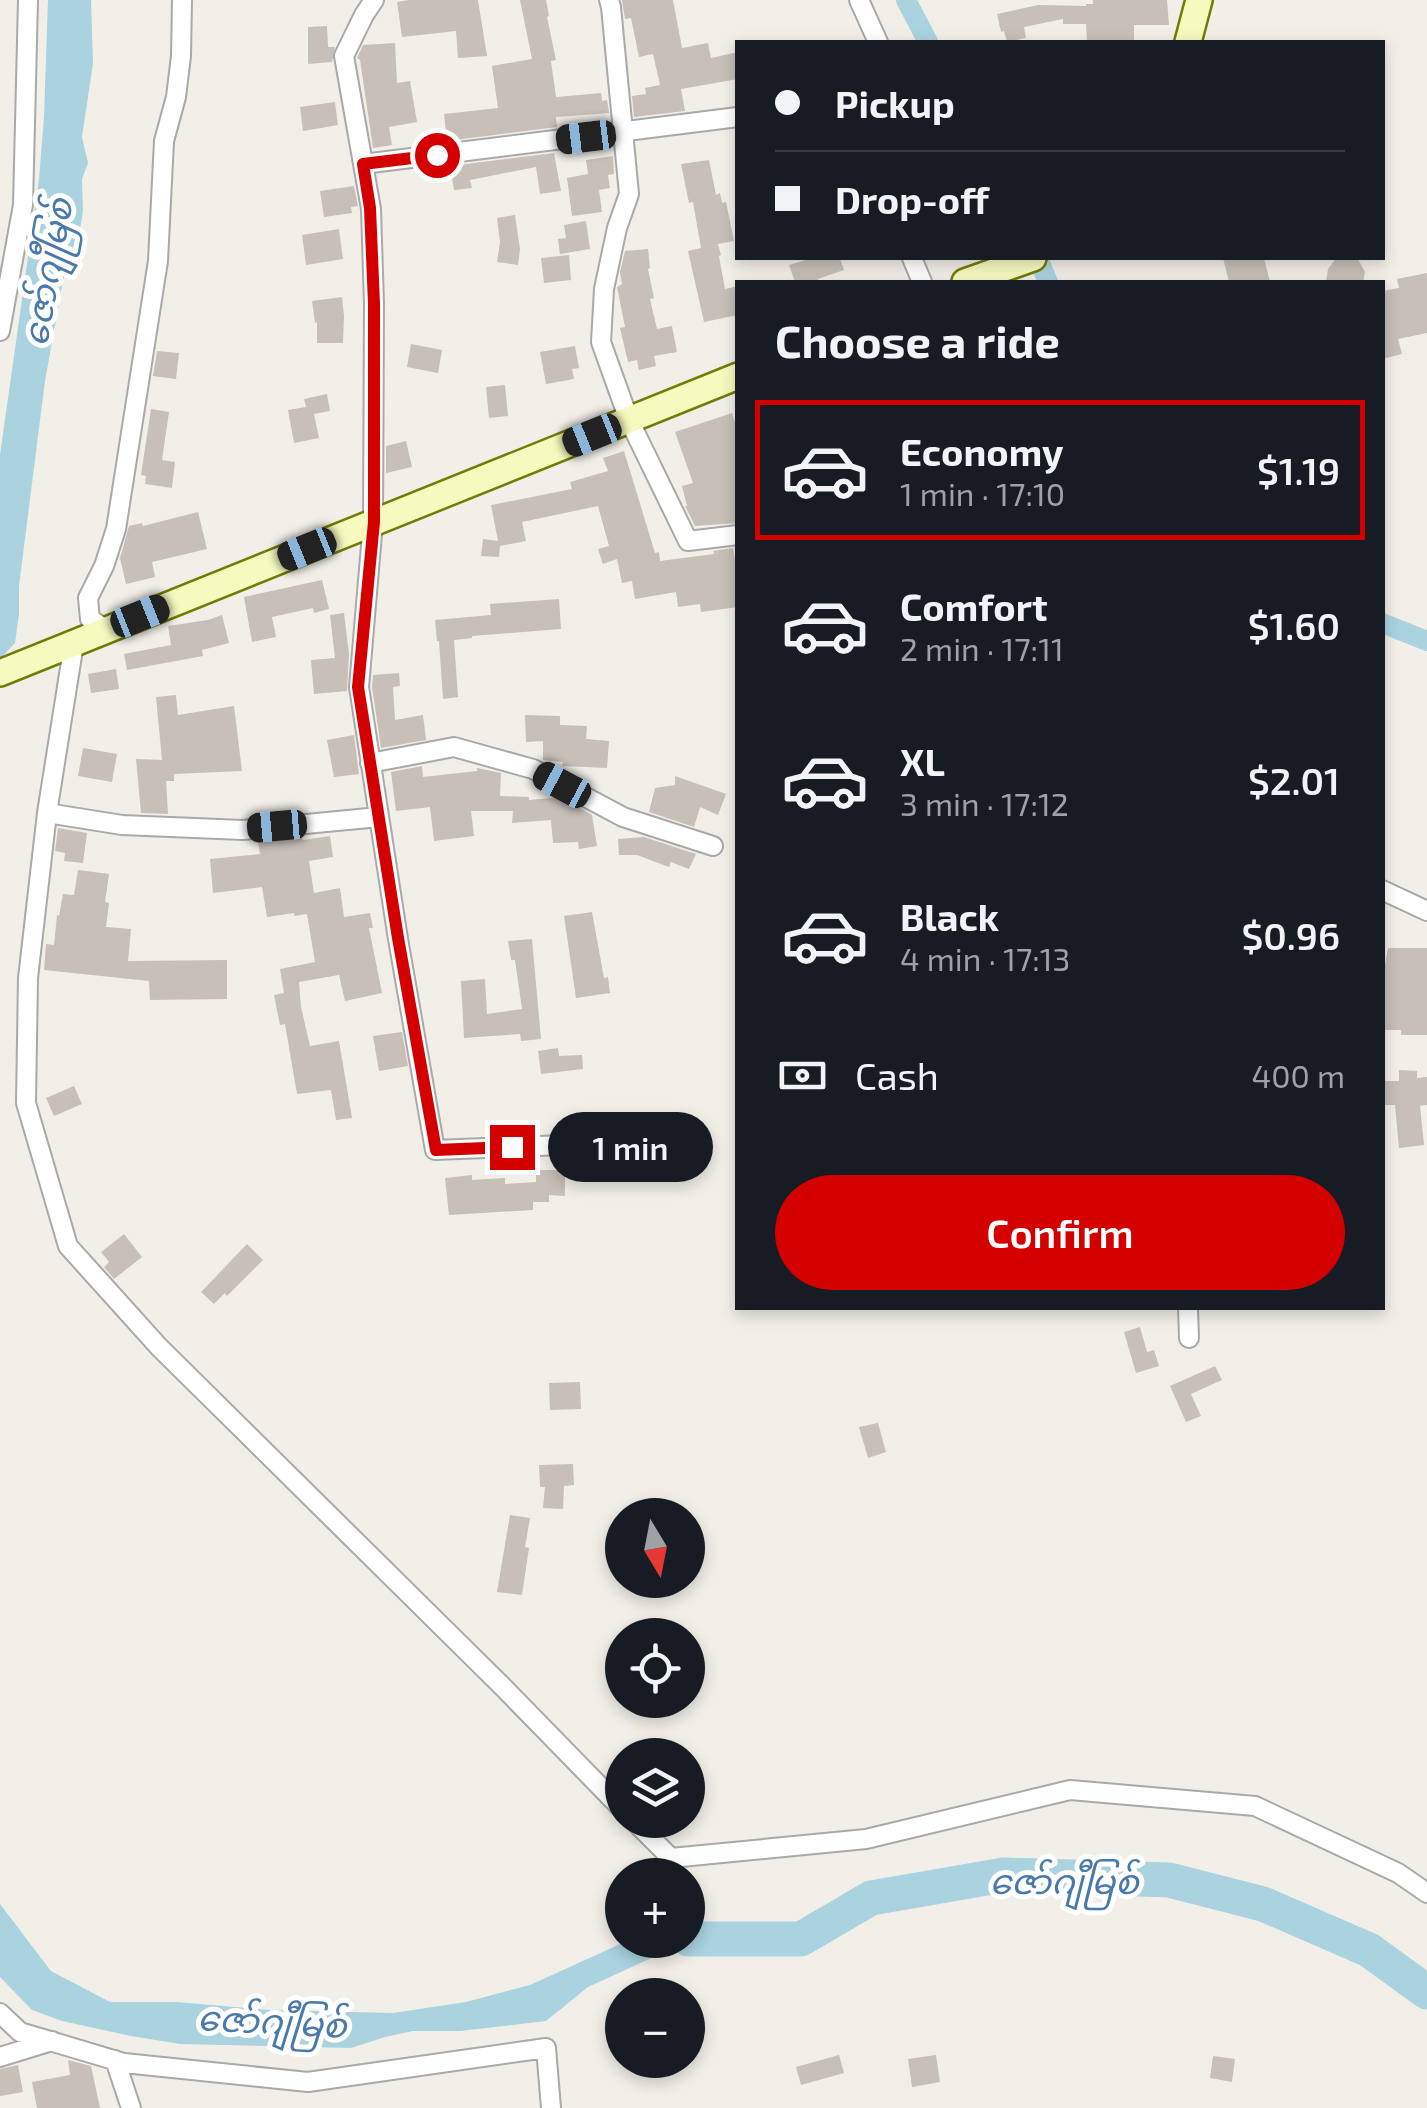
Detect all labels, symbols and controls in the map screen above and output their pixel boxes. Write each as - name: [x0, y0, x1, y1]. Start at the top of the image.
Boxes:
- text: Pickup: [835, 80, 955, 126]
- car: [554, 118, 618, 156]
- route start: [415, 133, 460, 178]
- text: Drop-off: [835, 176, 989, 222]
- water label: ဇော်ဂျီမြစ်: [11, 193, 90, 351]
- text: Choose a ride: [775, 313, 1060, 367]
- car: [559, 410, 625, 460]
- icon: car: [780, 425, 870, 515]
- text: Economy: [900, 428, 1064, 474]
- text: $1.19: [1257, 447, 1340, 493]
- text: 1 min · 17:10: [900, 474, 1065, 512]
- car: [274, 524, 340, 574]
- icon: car: [780, 580, 870, 670]
- text: Comfort: [900, 583, 1048, 629]
- car: [107, 591, 173, 641]
- text: $1.60: [1248, 602, 1340, 648]
- text: 2 min · 17:11: [900, 629, 1064, 667]
- icon: car: [780, 735, 870, 825]
- text: XL: [900, 738, 945, 784]
- text: $2.01: [1248, 757, 1340, 803]
- car: [528, 758, 596, 812]
- text: 3 min · 17:12: [900, 784, 1069, 822]
- car: [246, 808, 308, 844]
- icon: car: [780, 890, 870, 980]
- text: Black: [900, 893, 999, 939]
- text: $0.96: [1241, 912, 1340, 958]
- text: 4 min · 17:13: [900, 939, 1070, 977]
- icon: cash: [775, 1048, 830, 1103]
- text: Cash: [855, 1052, 939, 1098]
- text: 400 m: [1252, 1056, 1345, 1094]
- callout: 1 min: [547, 1112, 712, 1182]
- route end: [490, 1125, 535, 1170]
- text: 1 min: [593, 1128, 668, 1166]
- button: Confirm: [775, 1175, 1345, 1290]
- north arrow: [605, 1498, 705, 1598]
- map controls: [605, 1498, 705, 2078]
- button: locate: [605, 1618, 705, 1718]
- button: layers: [605, 1738, 705, 1838]
- button: +: [605, 1858, 705, 1958]
- water label: ဇော်ဂျီမြစ်: [989, 1858, 1140, 1911]
- button: −: [605, 1978, 705, 2078]
- water label: ဇော်ဂျီမြစ်: [196, 1994, 350, 2055]

